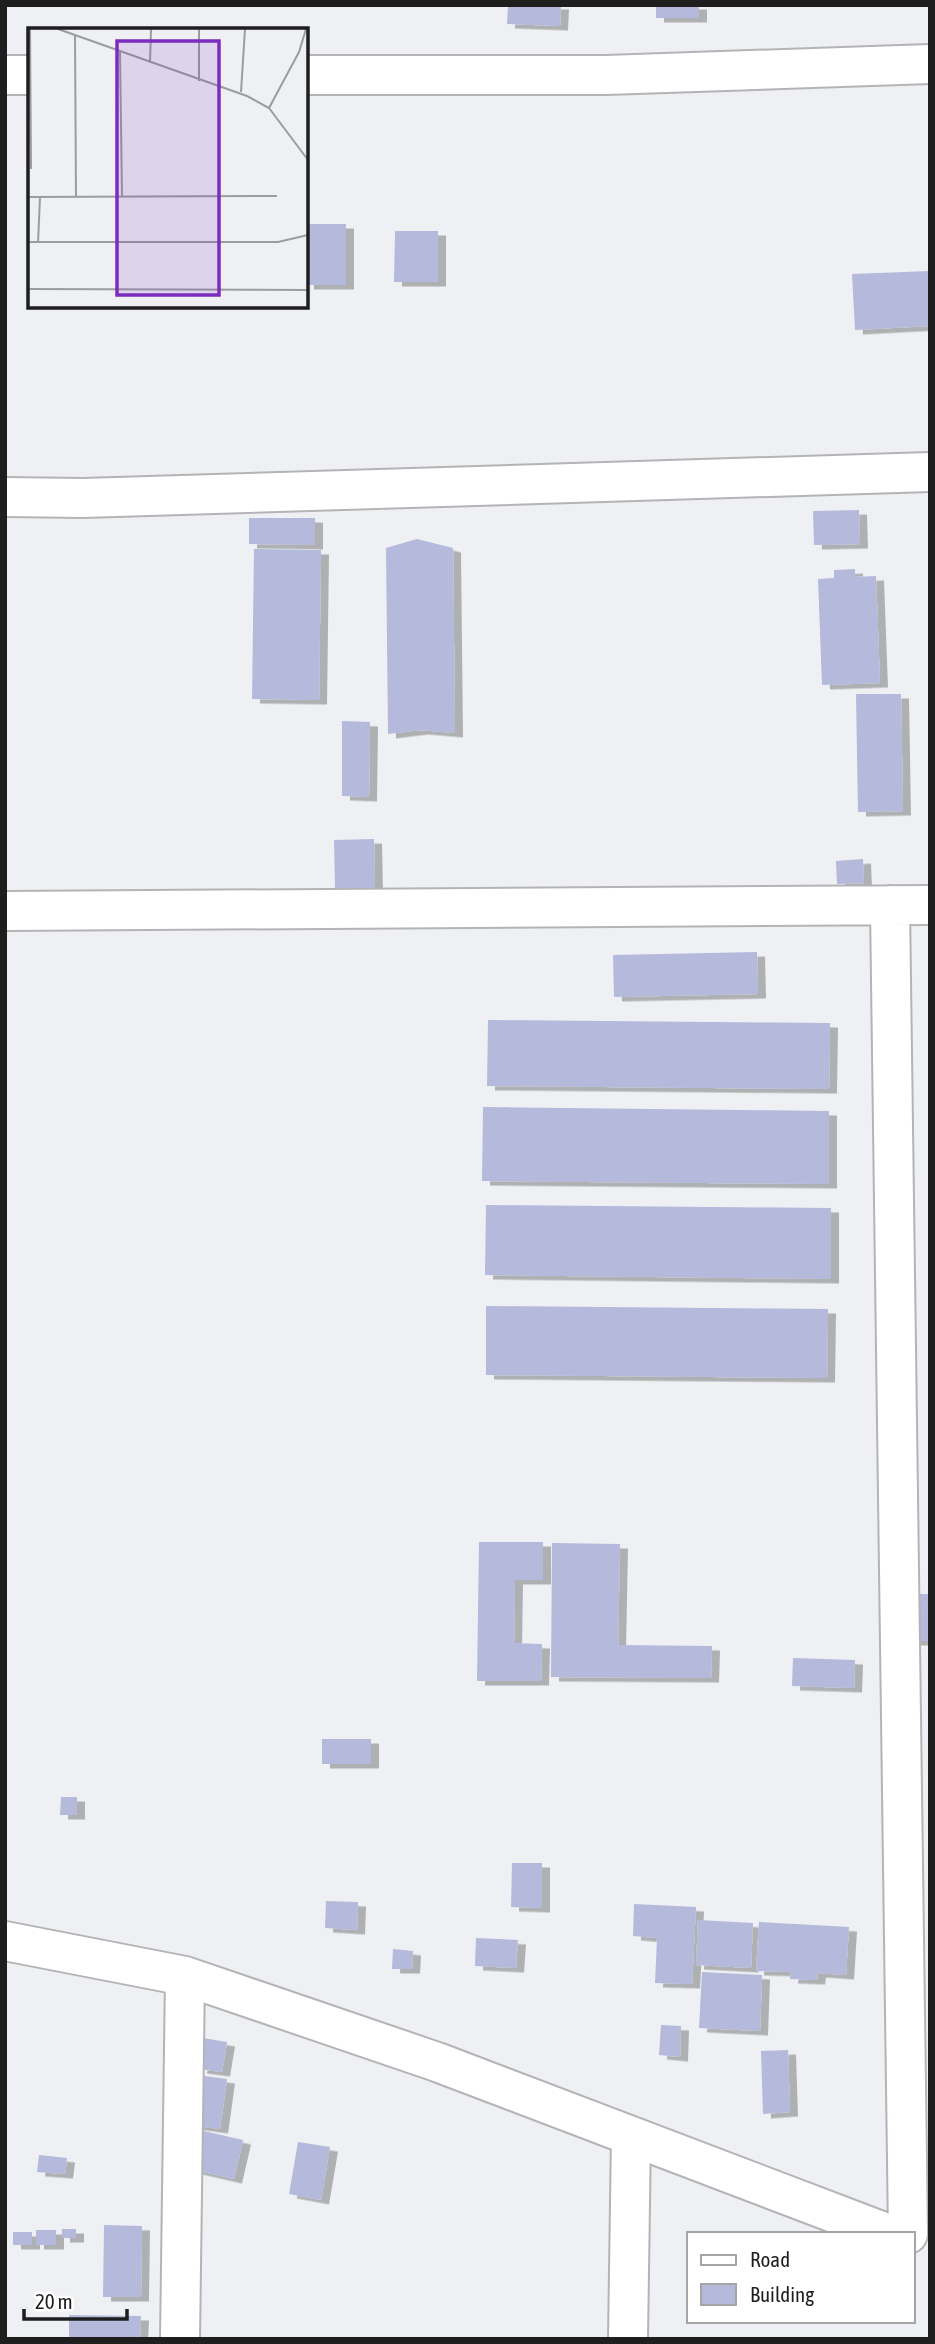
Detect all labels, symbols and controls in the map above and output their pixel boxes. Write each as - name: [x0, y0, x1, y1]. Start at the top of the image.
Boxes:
- inset map: [28, 28, 308, 308]
- legend: [687, 2232, 914, 2323]
- text: Road: [750, 2247, 790, 2271]
- scale bar: [24, 2278, 128, 2322]
- text: Building: [750, 2282, 814, 2306]
- text: 20 m: [35, 2289, 73, 2313]

